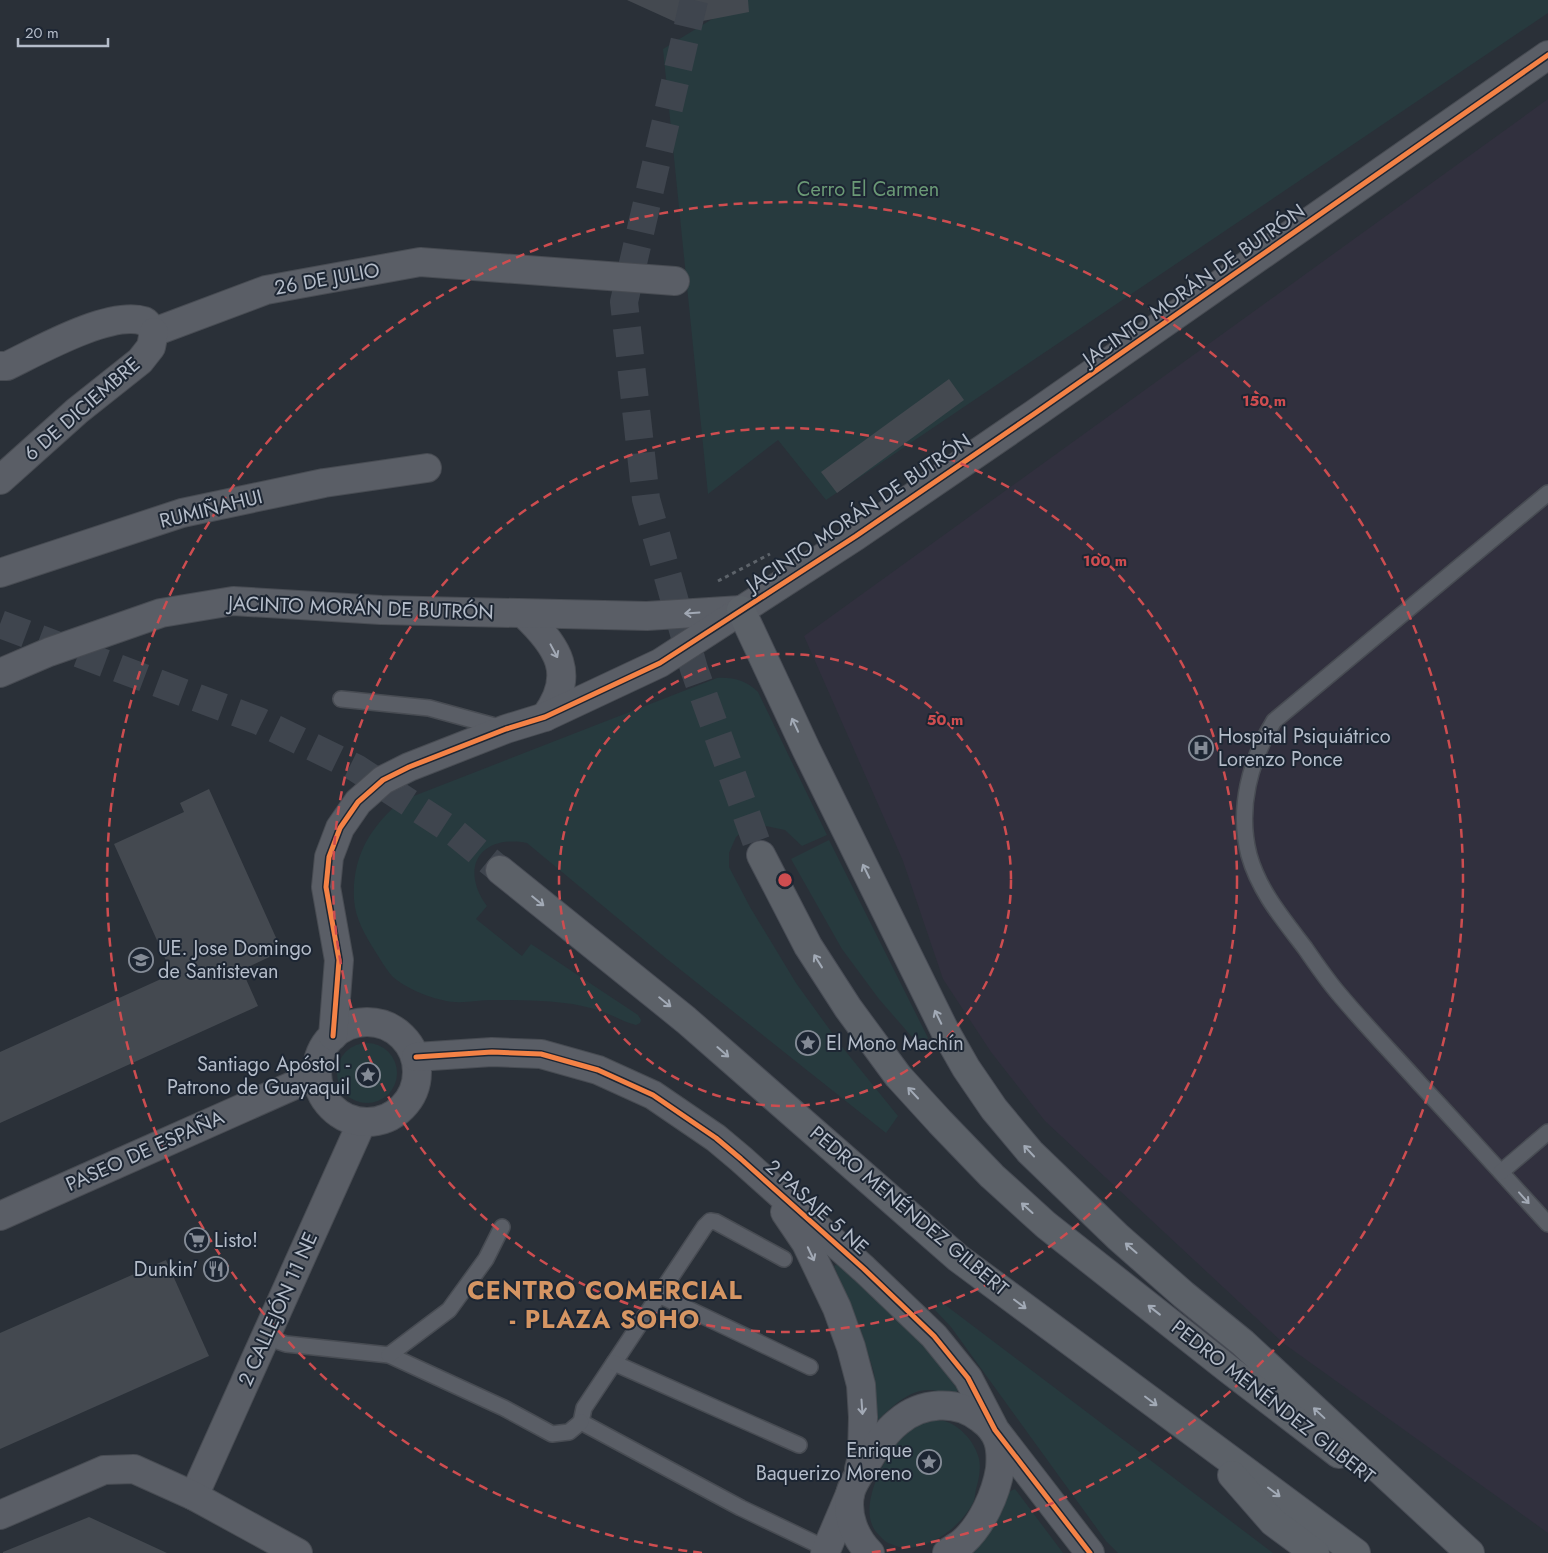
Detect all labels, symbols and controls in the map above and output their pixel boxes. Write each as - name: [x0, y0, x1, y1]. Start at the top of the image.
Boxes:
- scale bar: [18, 15, 108, 47]
- text: 20 m: [25, 22, 59, 44]
- park label: Cerro El Carmen: [797, 175, 939, 204]
- street label: JACINTO MORÁN DE BUTRÓN: [1074, 197, 1311, 375]
- street label: 26 DE JULIO: [272, 255, 382, 303]
- street label: 6 DE DICIEMBRE: [17, 350, 147, 468]
- text: 150 m: [1242, 390, 1286, 412]
- street label: JACINTO MORÁN DE BUTRÓN: [738, 427, 977, 601]
- street label: RUMIÑAHUI: [156, 482, 266, 536]
- text: 100 m: [1083, 550, 1127, 572]
- street label: JACINTO MORÁN DE BUTRÓN: [225, 589, 494, 627]
- one-way arrow: [684, 609, 700, 618]
- one-way arrow: [549, 644, 559, 659]
- text: 50 m: [927, 709, 963, 731]
- one-way arrow: [790, 718, 799, 733]
- place label: Hospital Psiquiátrico Lorenzo Ponce: [1218, 722, 1391, 774]
- hospital icon: Hospital Psiquiátrico Lorenzo Ponce: [1188, 735, 1214, 761]
- one-way arrow: [861, 864, 871, 879]
- centre of rings: [776, 871, 794, 889]
- one-way arrow: [531, 895, 544, 906]
- place label: UE. Jose Domingo de Santistevan: [158, 934, 312, 986]
- school or university icon: UE. Jose Domingo de Santistevan: [128, 947, 154, 973]
- one-way arrow: [812, 954, 823, 968]
- one-way arrow: [658, 997, 671, 1008]
- one-way arrow: [933, 1010, 943, 1025]
- place label: El Mono Machín: [826, 1029, 964, 1058]
- place icon: El Mono Machín: [795, 1030, 821, 1056]
- one-way arrow: [716, 1046, 729, 1057]
- place label: Santiago Apóstol - Patrono de Guayaquil: [167, 1050, 351, 1102]
- place icon: Santiago Apóstol - Patrono de Guayaquil: [355, 1062, 381, 1088]
- one-way arrow: [907, 1086, 919, 1099]
- street label: PASEO DE ESPAÑA: [61, 1103, 230, 1199]
- street label: PEDRO MENÉNDEZ GILBERT: [803, 1119, 1015, 1303]
- one-way arrow: [1023, 1144, 1035, 1157]
- street label: 2 PASAJE 5 NE: [759, 1153, 875, 1261]
- one-way arrow: [1518, 1191, 1530, 1204]
- one-way arrow: [1021, 1202, 1034, 1214]
- place label: Listo!: [214, 1226, 258, 1255]
- supermarket icon: Listo!: [184, 1227, 210, 1253]
- street label: 2 CALLEJÓN 11 NE: [231, 1227, 325, 1391]
- one-way arrow: [1125, 1242, 1138, 1254]
- one-way arrow: [807, 1246, 817, 1261]
- place label: Dunkin': [134, 1255, 198, 1284]
- restaurant icon: Dunkin': [203, 1256, 229, 1282]
- district label: CENTRO COMERCIAL - PLAZA SOHO: [467, 1272, 743, 1337]
- one-way arrow: [1013, 1299, 1027, 1309]
- one-way arrow: [1147, 1305, 1160, 1316]
- street label: PEDRO MENÉNDEZ GILBERT: [1165, 1313, 1381, 1491]
- one-way arrow: [1144, 1395, 1157, 1406]
- one-way arrow: [857, 1399, 867, 1415]
- one-way arrow: [1312, 1407, 1325, 1419]
- place label: Enrique Baquerizo Moreno: [756, 1436, 912, 1488]
- place icon: Enrique Baquerizo Moreno: [916, 1449, 942, 1475]
- one-way arrow: [1267, 1486, 1280, 1497]

